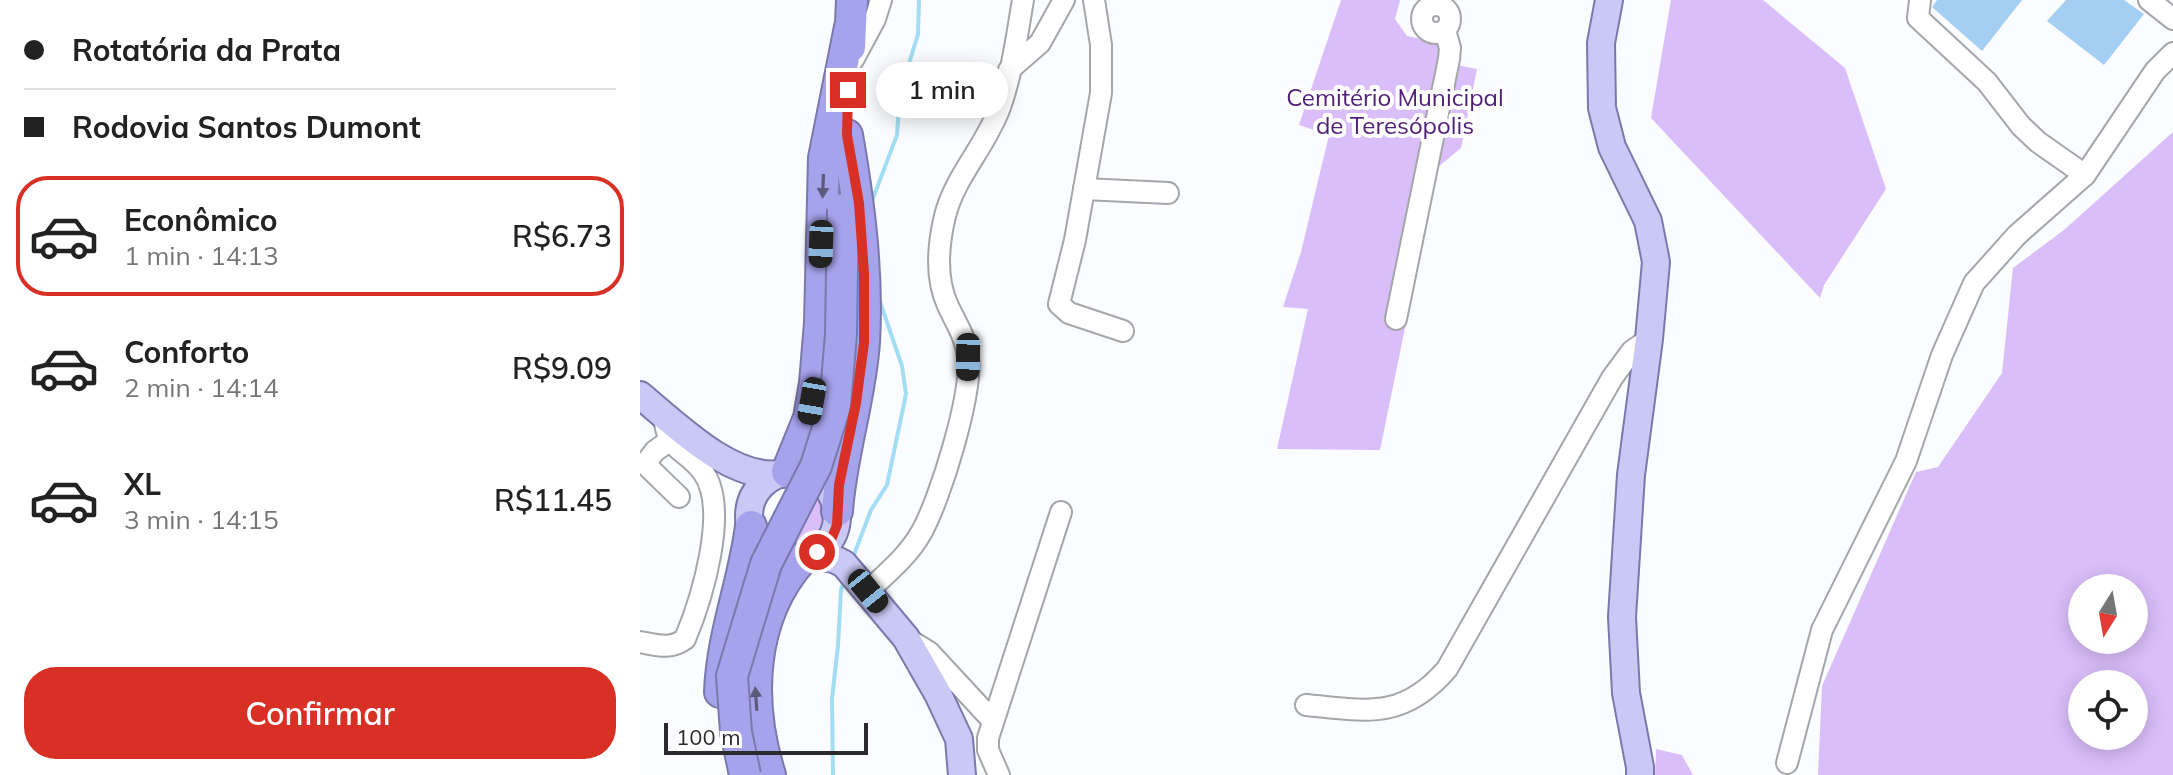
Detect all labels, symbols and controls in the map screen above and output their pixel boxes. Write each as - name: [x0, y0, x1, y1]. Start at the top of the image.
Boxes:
- text: Rotatória da Prata: [72, 31, 341, 69]
- callout: 1 min: [876, 62, 1008, 118]
- route end: [830, 72, 866, 108]
- text: 1 min: [908, 73, 976, 106]
- park label: Cemitério Municipal de Teresópolis: [1286, 82, 1504, 140]
- text: Rodovia Santos Dumont: [72, 108, 421, 146]
- one-way arrow: [817, 174, 829, 199]
- icon: car: [28, 200, 100, 272]
- text: Econômico: [124, 201, 278, 239]
- text: R$6.73: [512, 217, 612, 255]
- car: [808, 220, 834, 268]
- text: 1 min · 14:13: [124, 239, 279, 272]
- icon: car: [28, 332, 100, 404]
- text: Conforto: [124, 333, 249, 371]
- car: [956, 333, 980, 381]
- text: R$9.09: [512, 349, 612, 387]
- text: 2 min · 14:14: [124, 371, 279, 404]
- car: [796, 375, 828, 427]
- icon: car: [28, 464, 100, 536]
- text: XL: [124, 465, 161, 503]
- text: R$11.45: [494, 481, 612, 519]
- text: 3 min · 14:15: [124, 503, 279, 536]
- route start: [799, 534, 835, 570]
- car: [844, 565, 892, 617]
- north arrow: [2068, 574, 2148, 654]
- map controls: [2068, 574, 2148, 750]
- button: Confirmar: [24, 667, 616, 759]
- button: locate: [2068, 670, 2148, 750]
- one-way arrow: [749, 686, 762, 711]
- scale bar: [664, 719, 868, 755]
- text: 100 m: [676, 723, 741, 751]

